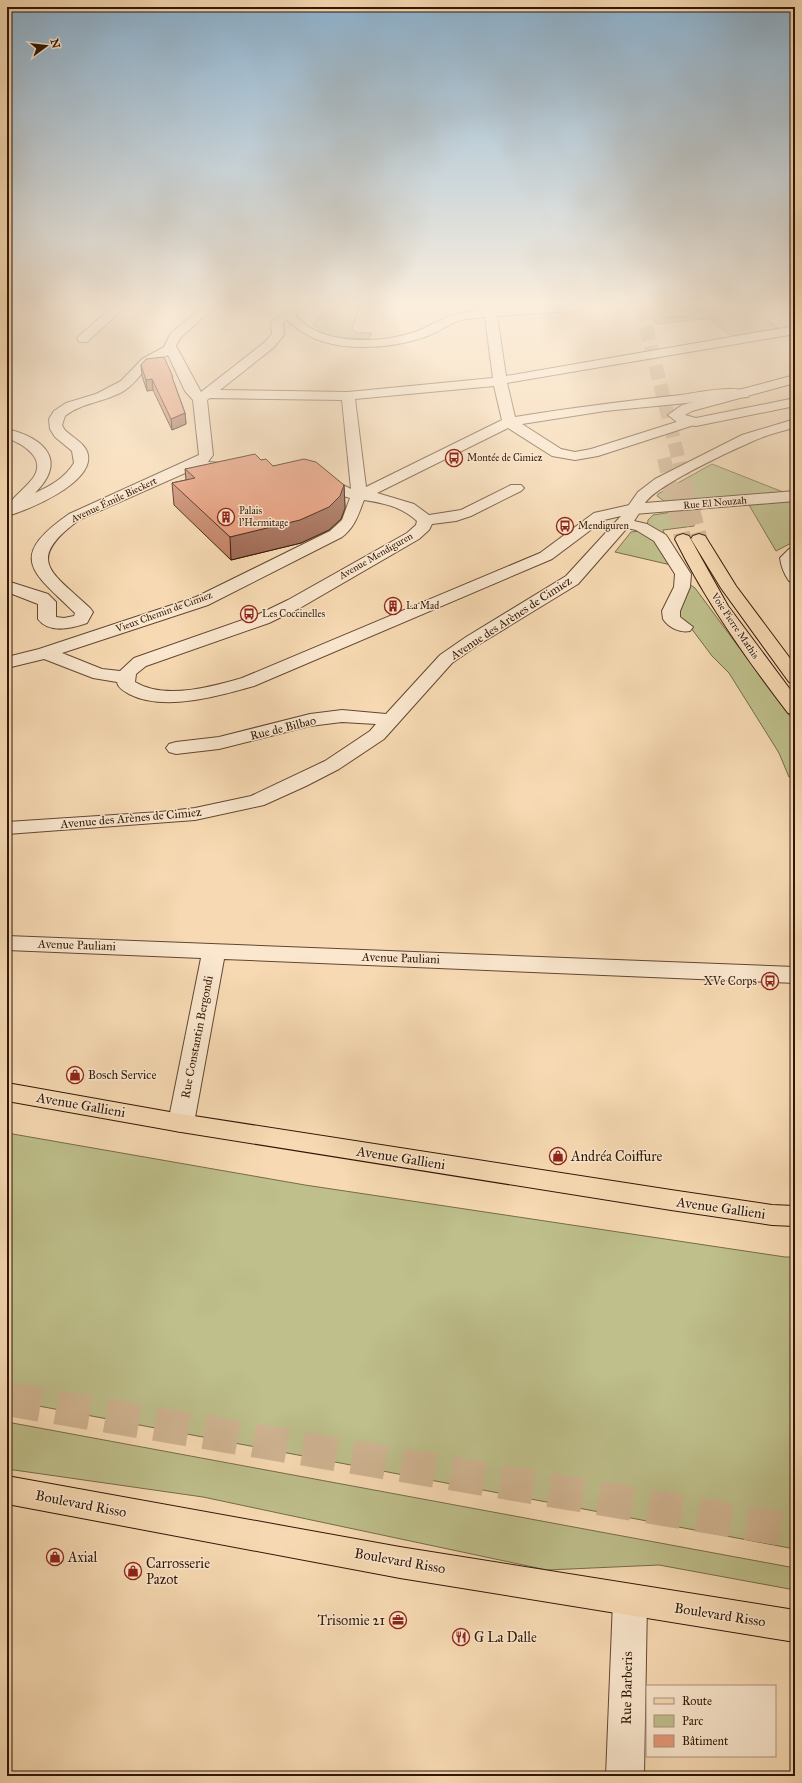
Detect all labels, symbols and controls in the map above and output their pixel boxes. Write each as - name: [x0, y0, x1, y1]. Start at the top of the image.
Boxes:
- north arrow: [26, 26, 66, 66]
- text: N: [48, 37, 63, 50]
- bus stop icon: Montée de Cimiez: [444, 448, 464, 468]
- place label: Montée de Cimiez: [467, 452, 543, 464]
- street label: Avenue Émile Bieckert: [67, 473, 159, 526]
- street label: Rue El Nouzah: [683, 494, 748, 512]
- place label: Palais l'Hermitage: [239, 505, 288, 529]
- building icon: Palais l'Hermitage: [216, 507, 236, 527]
- bus stop icon: Mendiguren: [555, 516, 575, 536]
- place label: Mendiguren: [578, 520, 629, 532]
- street label: Avenue Mendiguren: [336, 530, 415, 582]
- street label: Avenue des Arènes de Cimiez: [447, 573, 575, 663]
- street label: Vieux Chemin de Cimiez: [113, 589, 214, 635]
- street label: Voie Pierre Mathis: [708, 590, 762, 661]
- building icon: La Mad: [383, 596, 403, 616]
- place label: La Mad: [406, 600, 439, 612]
- bus stop icon: Les Coccinelles: [239, 604, 259, 624]
- place label: Les Coccinelles: [262, 608, 326, 620]
- street label: Rue de Bilbao: [249, 713, 317, 743]
- street label: Avenue des Arènes de Cimiez: [59, 805, 203, 831]
- street label: Avenue Pauliani: [37, 937, 117, 953]
- street label: Avenue Pauliani: [361, 950, 441, 966]
- bus stop icon: XVe Corps: [760, 971, 780, 991]
- street label: Rue Constantin Bergondi: [178, 974, 217, 1100]
- place label: XVe Corps: [703, 974, 757, 988]
- shop icon: Bosch Service: [65, 1065, 85, 1085]
- place label: Bosch Service: [88, 1068, 156, 1082]
- street label: Avenue Gallieni: [34, 1089, 127, 1121]
- street label: Avenue Gallieni: [354, 1142, 447, 1173]
- shop icon: Andréa Coiffure: [548, 1146, 568, 1166]
- place label: Andréa Coiffure: [570, 1148, 662, 1165]
- street label: Avenue Gallieni: [674, 1193, 767, 1223]
- street label: Boulevard Risso: [34, 1487, 128, 1521]
- street label: Boulevard Risso: [353, 1545, 447, 1577]
- shop icon: Axial: [45, 1547, 65, 1567]
- place label: Axial: [67, 1549, 97, 1566]
- place label: Carrosserie Pazot: [146, 1555, 210, 1588]
- shop icon: Carrosserie Pazot: [123, 1561, 143, 1581]
- street label: Boulevard Risso: [673, 1599, 767, 1631]
- office icon: Trisomie 21: [388, 1610, 408, 1630]
- place label: Trisomie 21: [318, 1612, 385, 1629]
- restaurant icon: G La Dalle: [451, 1627, 471, 1647]
- place label: G La Dalle: [474, 1629, 537, 1646]
- street label: Rue Barberis: [618, 1651, 636, 1725]
- legend: [646, 1685, 776, 1757]
- text: Route: [682, 1694, 712, 1708]
- text: Parc: [682, 1714, 703, 1728]
- text: Bâtiment: [682, 1734, 729, 1748]

